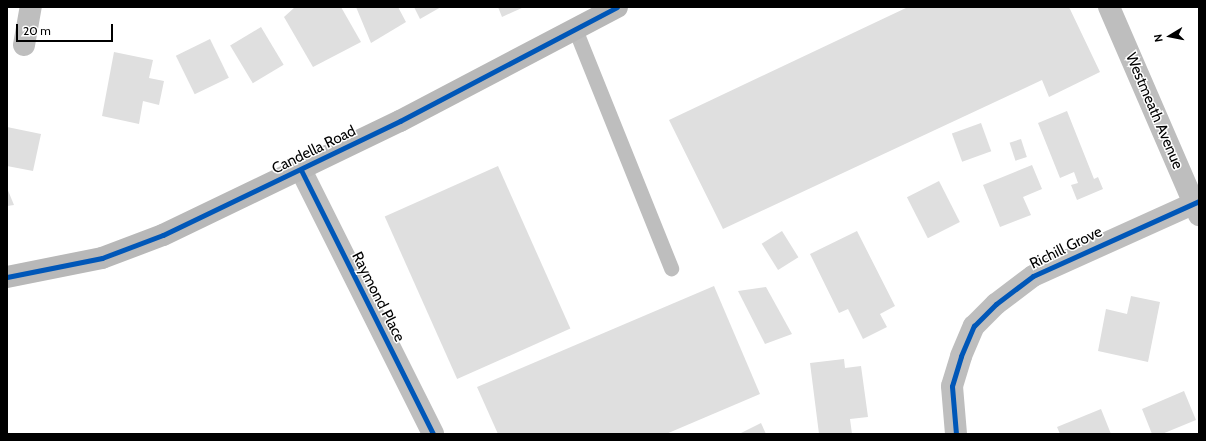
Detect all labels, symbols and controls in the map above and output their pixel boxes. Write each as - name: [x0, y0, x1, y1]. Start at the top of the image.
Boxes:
- scale bar: [18, 16, 115, 42]
- north arrow: [1150, 16, 1190, 56]
- text: 20 m: [23, 23, 51, 38]
- text: N: [1151, 33, 1166, 43]
- street label: Westmeath Avenue: [1121, 50, 1187, 172]
- street label: Candella Road: [269, 122, 359, 178]
- street label: Richill Grove: [1027, 223, 1105, 273]
- street label: Raymond Place: [348, 249, 408, 345]

